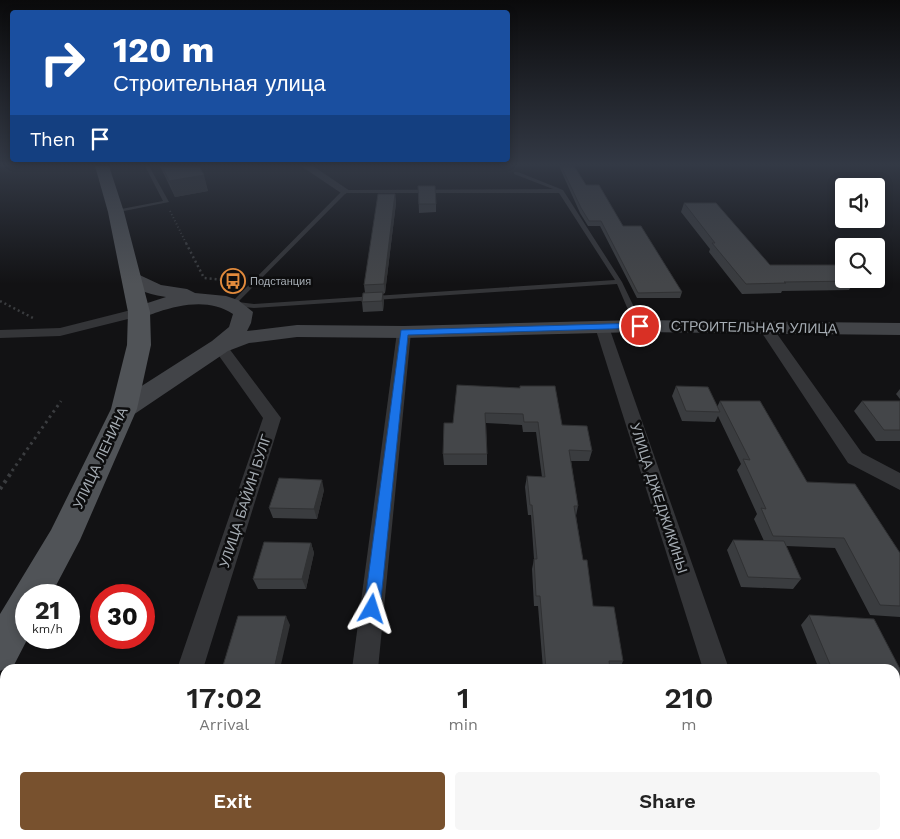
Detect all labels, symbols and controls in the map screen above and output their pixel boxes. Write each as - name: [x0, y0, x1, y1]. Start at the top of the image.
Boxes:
- text: 120 m: [113, 29, 214, 71]
- icon: right: [30, 30, 95, 95]
- text: Строительная улица: [113, 71, 326, 96]
- icon: arrive: [86, 125, 114, 153]
- text: Then: [30, 128, 76, 151]
- map controls: [835, 178, 885, 288]
- button: sound: [835, 178, 885, 228]
- button: search: [835, 238, 885, 288]
- bus stop icon: Подстанция: [220, 268, 246, 294]
- place label: Подстанция: [250, 275, 311, 288]
- pin: [619, 305, 661, 347]
- icon: arrive: [626, 312, 654, 340]
- street label: СТРОИТЕЛЬНАЯ УЛИЦА: [671, 318, 838, 336]
- street label: УЛИЦА ЛЕНИНА: [69, 404, 131, 511]
- street label: УЛИЦА ДЖЕДЖИКИНЫ: [627, 421, 691, 575]
- street label: УЛИЦА БАЙИН БУЛГ: [215, 432, 274, 570]
- position arrow: [345, 582, 397, 634]
- speed limit sign: 30: [90, 584, 155, 649]
- text: 21: [35, 596, 60, 625]
- text: km/h: [32, 622, 63, 636]
- text: 17:02: [186, 680, 262, 715]
- text: 1: [457, 680, 469, 715]
- text: 210: [664, 680, 714, 715]
- text: Arrival: [199, 715, 249, 734]
- text: min: [448, 715, 478, 734]
- text: m: [681, 715, 697, 734]
- button: Exit: [20, 772, 445, 830]
- button: Share: [455, 772, 880, 830]

